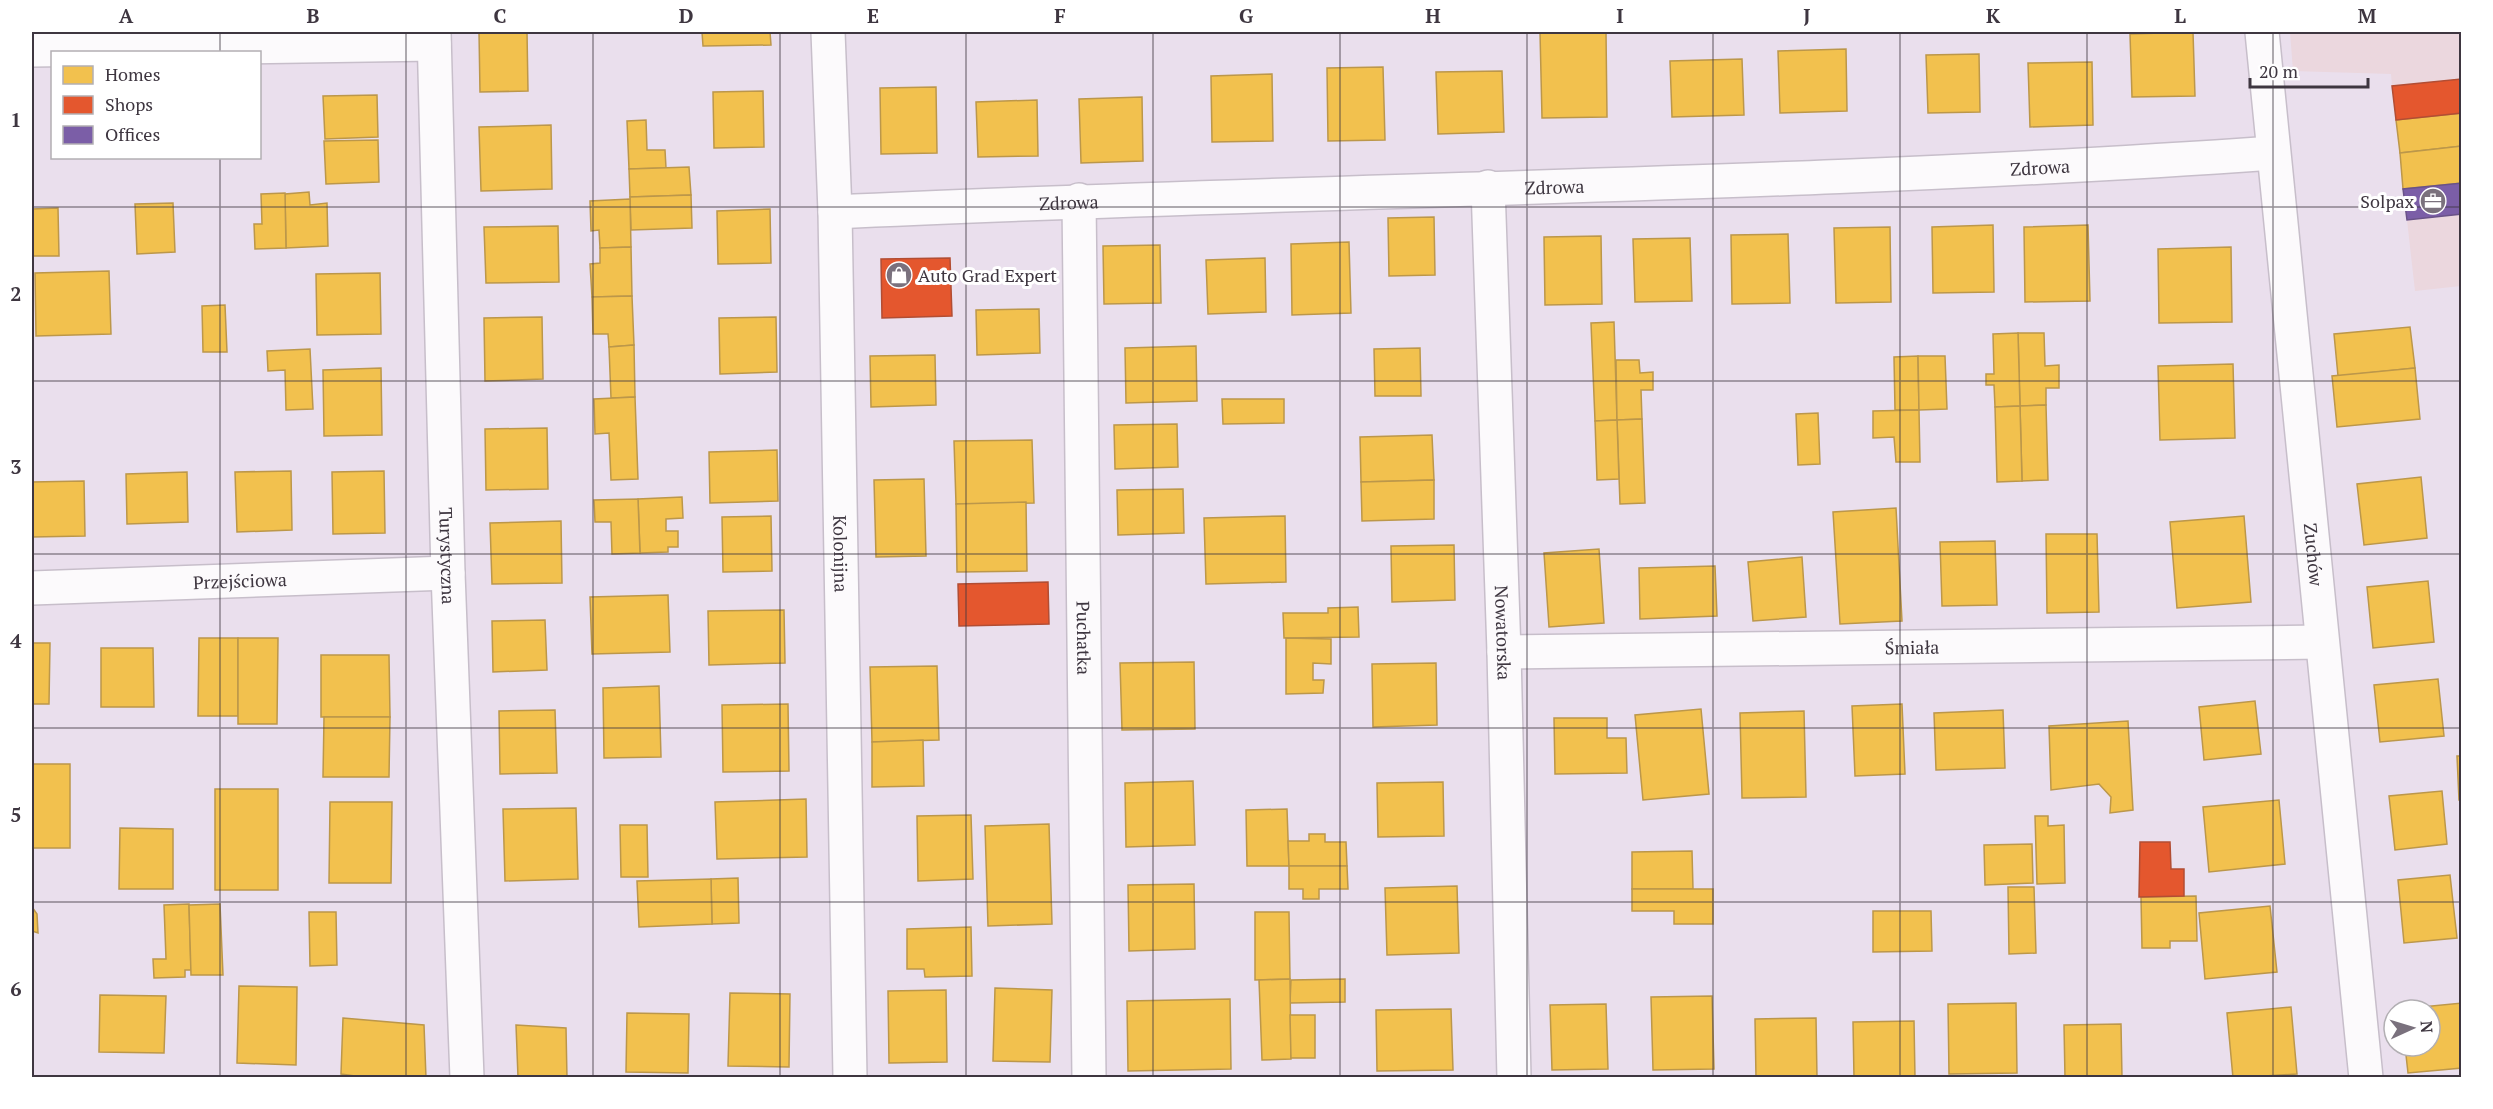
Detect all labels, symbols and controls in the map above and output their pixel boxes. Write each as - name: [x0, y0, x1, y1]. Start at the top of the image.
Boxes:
- text: A: [119, 2, 134, 29]
- text: B: [307, 2, 320, 29]
- text: C: [493, 2, 507, 29]
- text: D: [679, 2, 693, 29]
- text: E: [867, 2, 879, 29]
- text: F: [1054, 2, 1066, 29]
- text: G: [1239, 2, 1253, 29]
- text: H: [1425, 2, 1441, 29]
- text: I: [1616, 2, 1624, 29]
- text: J: [1803, 2, 1811, 29]
- text: K: [1986, 2, 2001, 29]
- text: L: [2174, 2, 2186, 29]
- text: M: [2358, 2, 2377, 29]
- legend: [51, 51, 261, 159]
- scale bar: [2250, 51, 2368, 89]
- text: 20 m: [2259, 59, 2299, 83]
- text: Homes: [105, 62, 160, 86]
- text: Shops: [105, 92, 153, 116]
- text: 1: [10, 106, 22, 133]
- text: Offices: [105, 122, 160, 146]
- street label: Zdrowa: [2010, 154, 2071, 181]
- street label: Zdrowa: [1524, 174, 1585, 200]
- office icon: Solpax: [2418, 186, 2448, 216]
- street label: Zdrowa: [1038, 189, 1099, 215]
- place label: Solpax: [2360, 189, 2415, 213]
- shop icon: Auto Grad Expert: [884, 260, 914, 290]
- place label: Auto Grad Expert: [918, 263, 1057, 287]
- text: 2: [10, 280, 22, 307]
- text: 3: [10, 453, 22, 480]
- street label: Turystyczna: [434, 507, 461, 605]
- street label: Kolonijna: [828, 515, 854, 593]
- street label: Zuchów: [2299, 522, 2329, 588]
- street label: Przejściowa: [192, 567, 287, 594]
- street label: Nowatorska: [1490, 585, 1517, 680]
- street label: Puchatka: [1072, 601, 1096, 675]
- text: 4: [10, 627, 22, 654]
- street label: Śmiała: [1884, 635, 1939, 659]
- text: 5: [10, 801, 22, 828]
- text: 6: [10, 975, 22, 1002]
- north arrow: [2382, 998, 2442, 1058]
- text: N: [2416, 1020, 2438, 1034]

